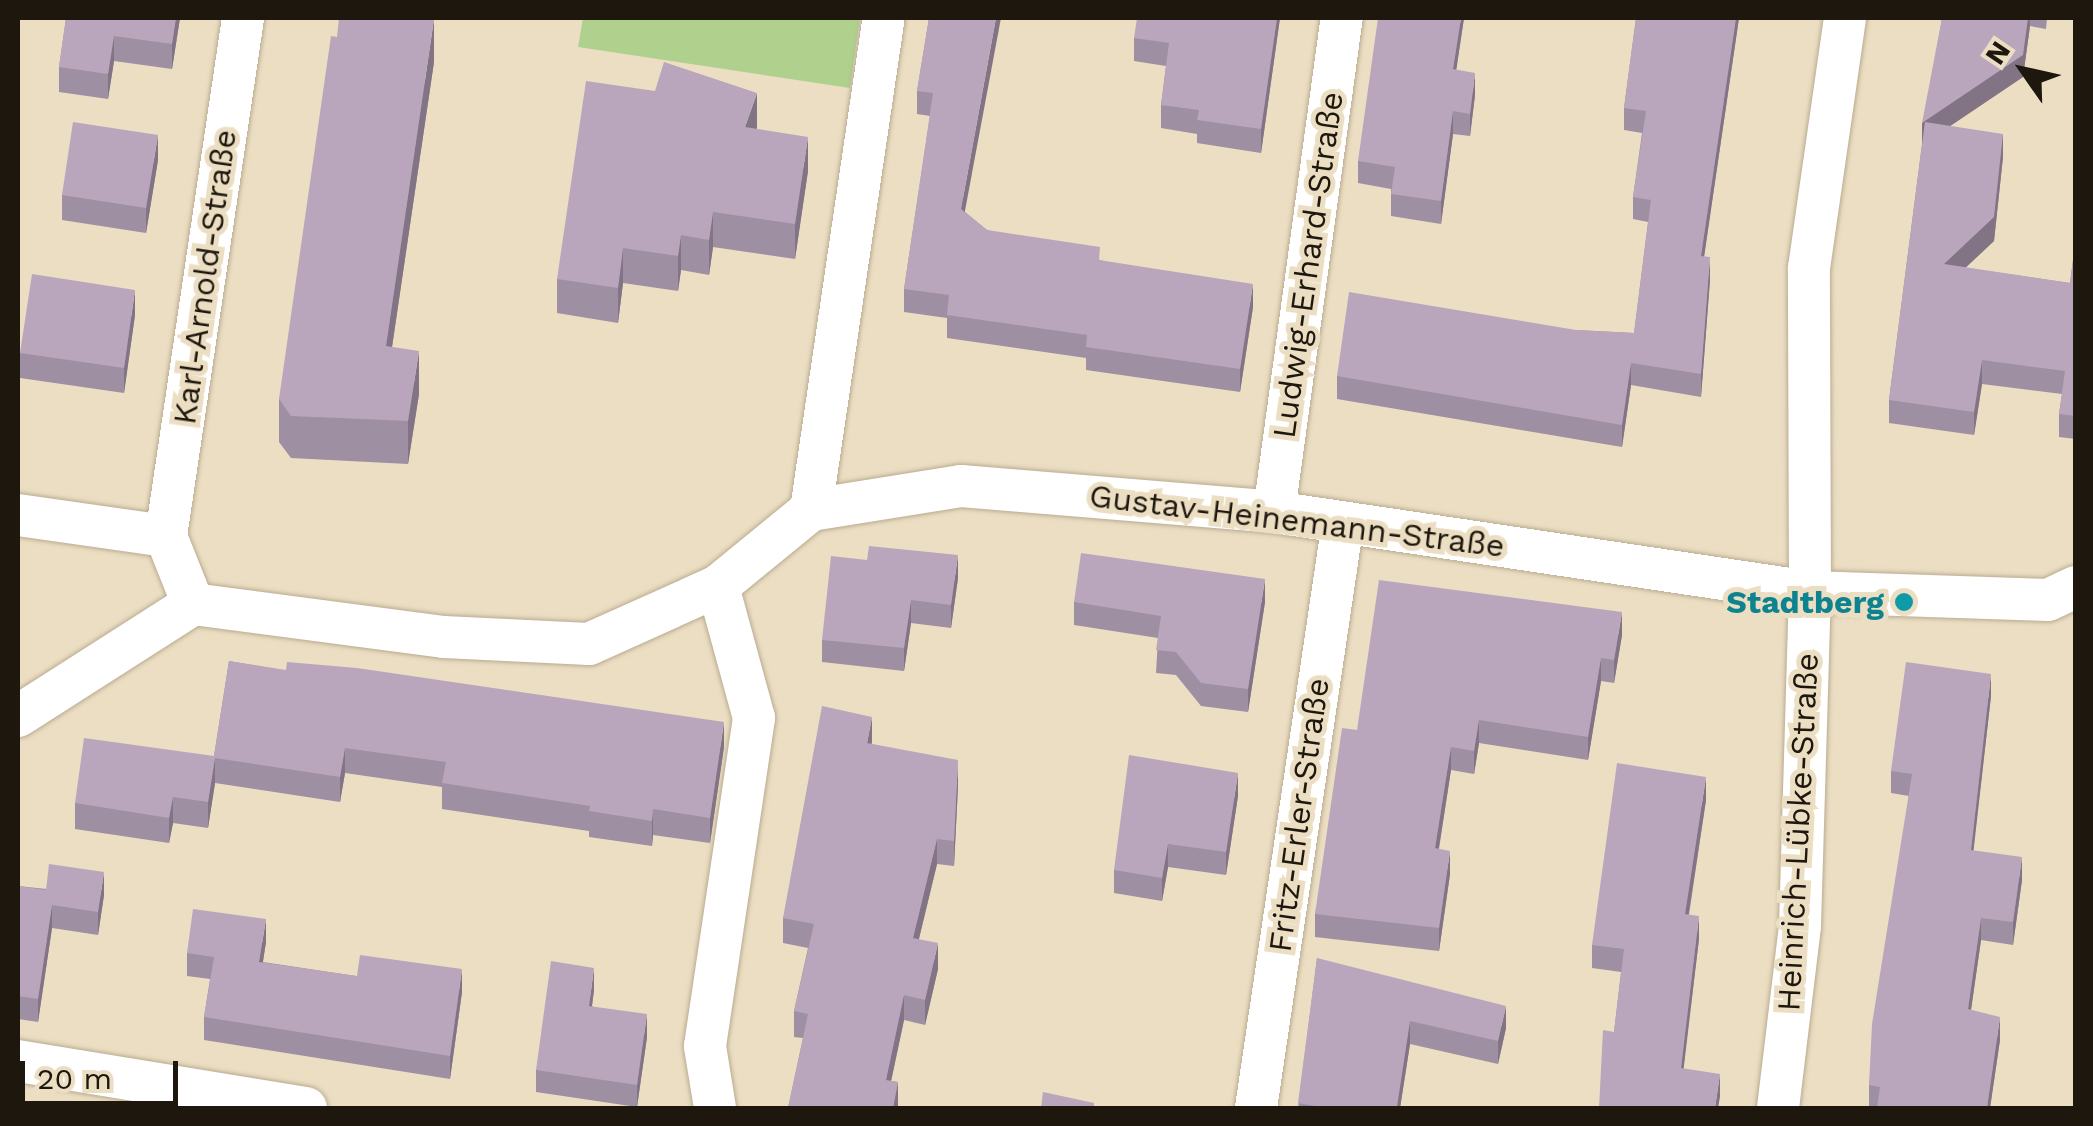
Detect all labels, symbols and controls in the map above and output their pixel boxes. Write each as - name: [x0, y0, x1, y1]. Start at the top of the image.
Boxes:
- north arrow: [1973, 20, 2073, 120]
- text: N: [1978, 35, 2017, 71]
- street label: Ludwig-Erhard-Straße: [1265, 89, 1351, 441]
- street label: Karl-Arnold-Straße: [165, 127, 245, 427]
- street label: Gustav-Heinemann-Straße: [1087, 476, 1507, 566]
- place label: Stadtberg: [1726, 583, 1884, 621]
- marker: Stadtberg: [1893, 591, 1915, 613]
- street label: Heinrich-Lübke-Straße: [1769, 652, 1827, 1012]
- street label: Fritz-Erler-Straße: [1261, 676, 1337, 954]
- scale bar: [25, 1041, 182, 1103]
- text: 20 m: [37, 1061, 112, 1096]

